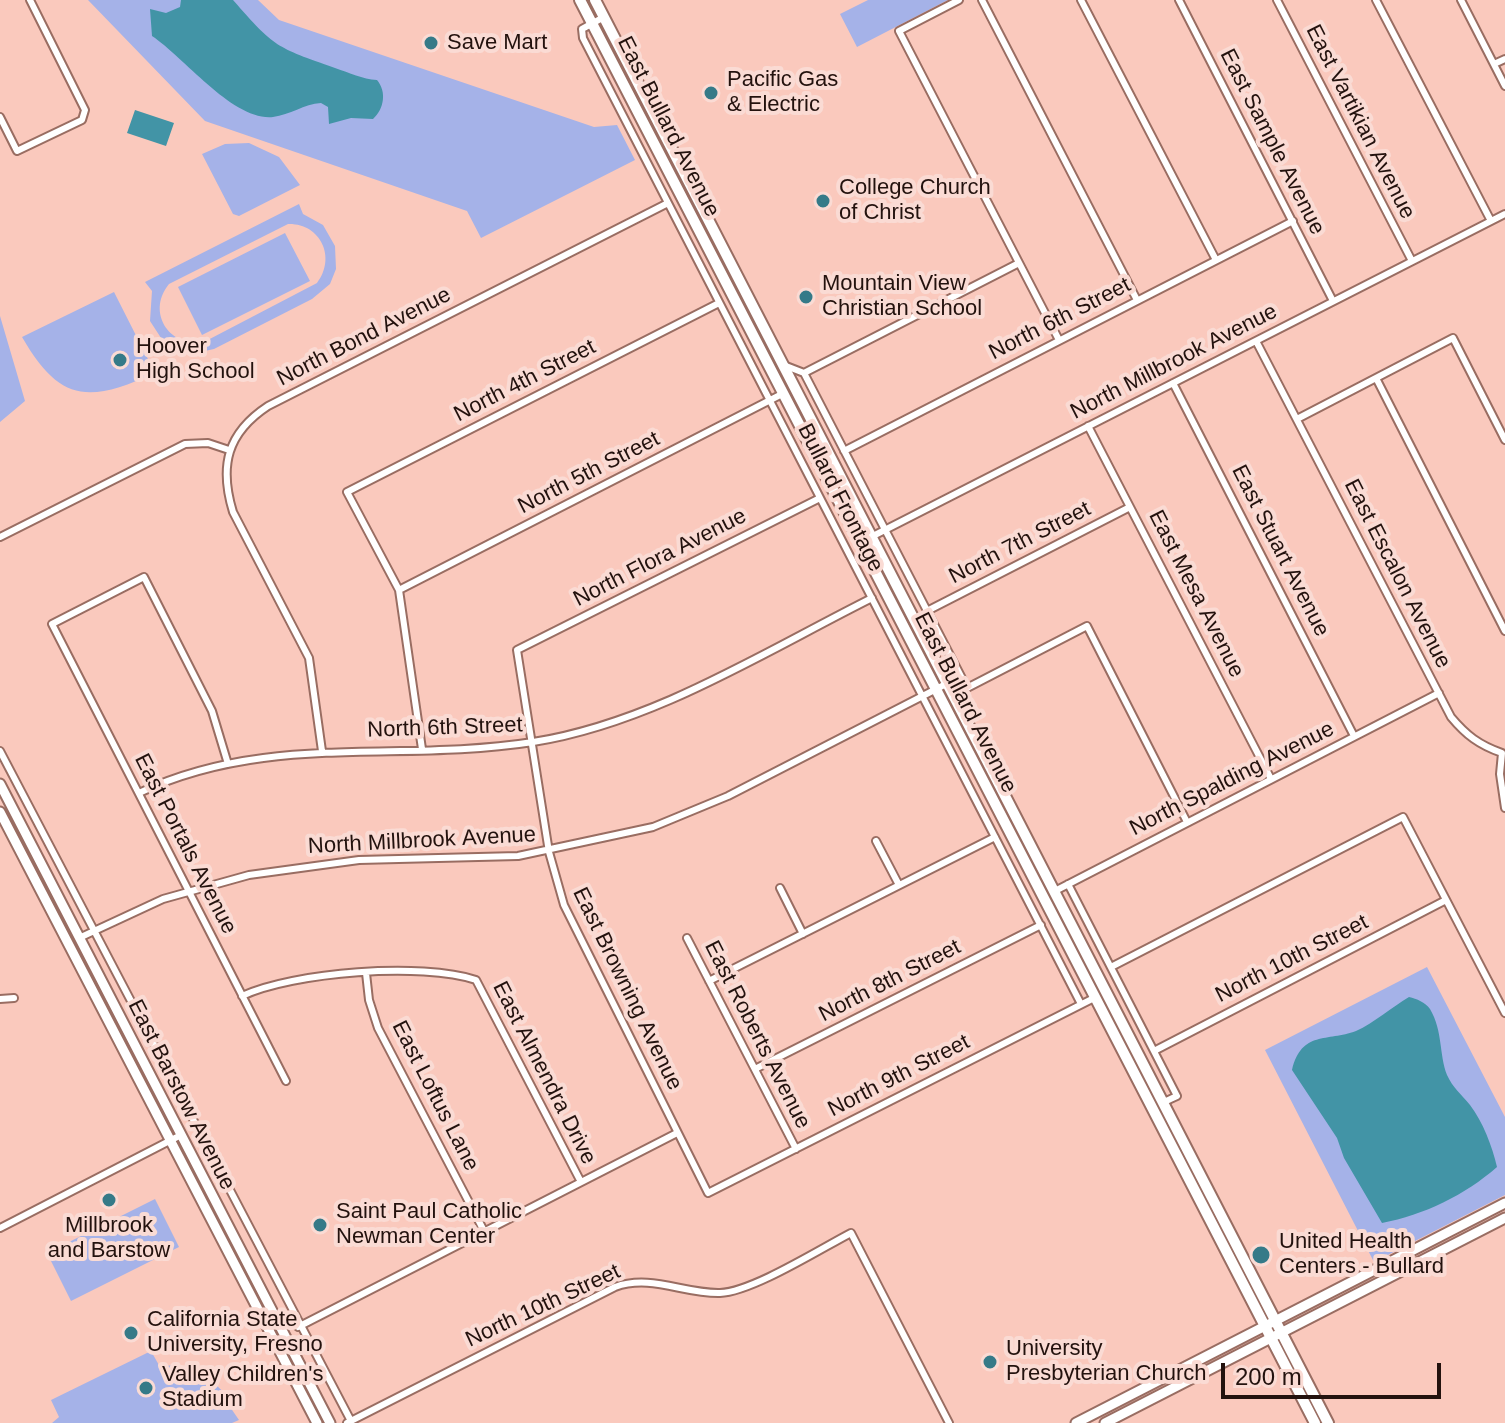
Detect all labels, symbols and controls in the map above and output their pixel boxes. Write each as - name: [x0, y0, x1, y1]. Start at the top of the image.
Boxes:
- street label: East Vartikian Avenue: [1300, 20, 1420, 224]
- place label: Save Mart: [447, 30, 547, 56]
- street label: East Bullard Avenue: [611, 32, 725, 222]
- marker: Save Mart: [422, 34, 440, 52]
- street label: East Sample Avenue: [1214, 45, 1330, 239]
- place label: Pacific Gas & Electric: [727, 67, 838, 118]
- marker: Pacific Gas & Electric: [702, 84, 720, 102]
- place label: College Church of Christ: [839, 175, 991, 226]
- marker: College Church of Christ: [814, 192, 832, 210]
- place label: Mountain View Christian School: [822, 271, 982, 322]
- street label: North 6th Street: [985, 272, 1135, 366]
- street label: North Bond Avenue: [273, 282, 455, 392]
- marker: Mountain View Christian School: [797, 288, 815, 306]
- street label: North Millbrook Avenue: [1066, 298, 1282, 426]
- place label: Hoover High School: [136, 334, 255, 386]
- street label: North 4th Street: [450, 334, 600, 428]
- marker: Hoover High School: [111, 351, 129, 369]
- street label: Bullard Frontage: [791, 420, 889, 576]
- street label: North 5th Street: [514, 426, 664, 520]
- street label: East Stuart Avenue: [1225, 461, 1335, 641]
- street label: East Escalon Avenue: [1338, 475, 1456, 673]
- street label: North 7th Street: [945, 496, 1095, 590]
- street label: North Flora Avenue: [569, 503, 751, 613]
- street label: East Mesa Avenue: [1142, 506, 1250, 682]
- street label: East Bullard Avenue: [908, 608, 1022, 798]
- street label: North 6th Street: [367, 712, 523, 744]
- street label: North Spalding Avenue: [1125, 716, 1339, 842]
- street label: East Portals Avenue: [128, 749, 242, 939]
- street label: North Millbrook Avenue: [307, 822, 537, 860]
- street label: East Browning Avenue: [566, 883, 688, 1095]
- street label: North 10th Street: [1211, 909, 1373, 1009]
- street label: North 8th Street: [815, 934, 965, 1028]
- street label: East Roberts Avenue: [698, 937, 816, 1133]
- street label: East Almendra Drive: [486, 977, 602, 1169]
- street label: East Barstow Avenue: [122, 995, 240, 1195]
- street label: East Loftus Lane: [386, 1016, 484, 1176]
- street label: North 9th Street: [824, 1029, 974, 1123]
- marker: Millbrook and Barstow: [100, 1191, 118, 1209]
- place label: Saint Paul Catholic Newman Center: [336, 1199, 522, 1250]
- place label: Millbrook and Barstow: [48, 1213, 170, 1264]
- marker: Saint Paul Catholic Newman Center: [311, 1216, 329, 1234]
- place label: United Health Centers - Bullard: [1279, 1229, 1444, 1280]
- marker: United Health Centers - Bullard: [1250, 1244, 1272, 1266]
- street label: North 10th Street: [462, 1259, 624, 1353]
- place label: California State University, Fresno: [147, 1307, 323, 1358]
- marker: California State University, Fresno: [122, 1324, 140, 1342]
- place label: University Presbyterian Church: [1006, 1336, 1207, 1388]
- scale bar: [1225, 1347, 1445, 1397]
- marker: University Presbyterian Church: [981, 1353, 999, 1371]
- place label: Valley Children's Stadium: [162, 1362, 324, 1414]
- text: 200 m: [1235, 1363, 1302, 1390]
- marker: Valley Children's Stadium: [137, 1379, 155, 1397]

